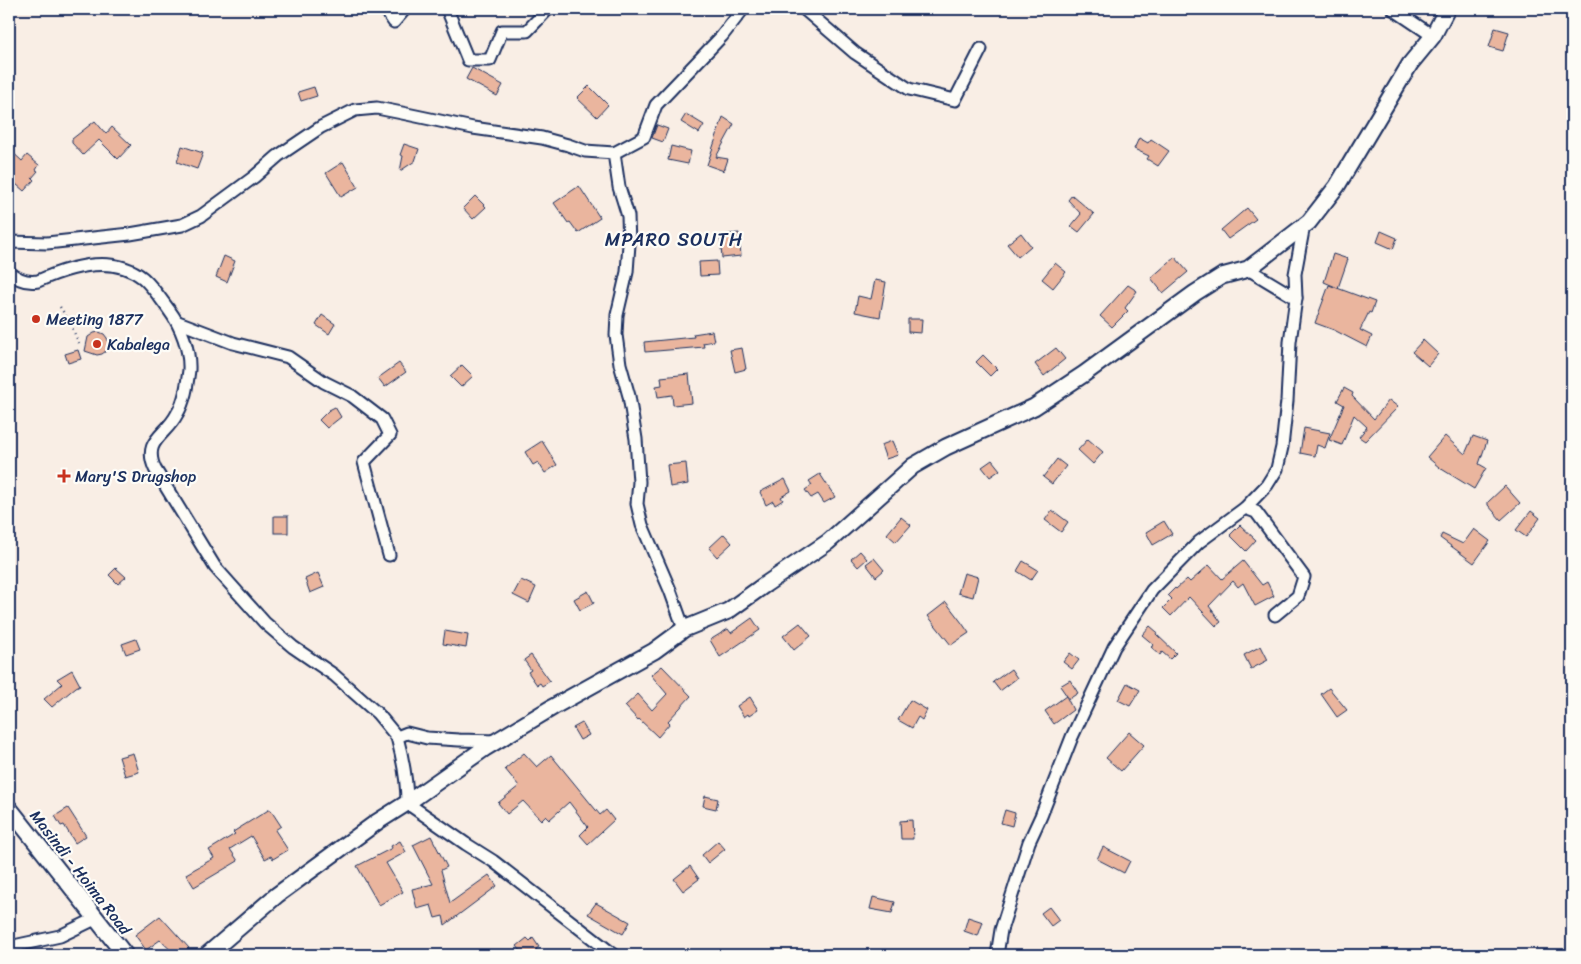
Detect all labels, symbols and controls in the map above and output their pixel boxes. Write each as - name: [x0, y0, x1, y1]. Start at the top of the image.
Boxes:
- district label: MPARO SOUTH: [605, 223, 743, 256]
- place label: Meeting 1877: [46, 305, 143, 334]
- marker: Meeting 1877: [30, 313, 42, 325]
- place label: Kabalega: [107, 330, 170, 359]
- marker: Kabalega: [91, 338, 103, 350]
- place label: Mary'S Drugshop: [75, 462, 197, 491]
- marker: Mary'S Drugshop: [57, 469, 71, 483]
- street label: Masindi - Hoima Road: [22, 803, 140, 943]

